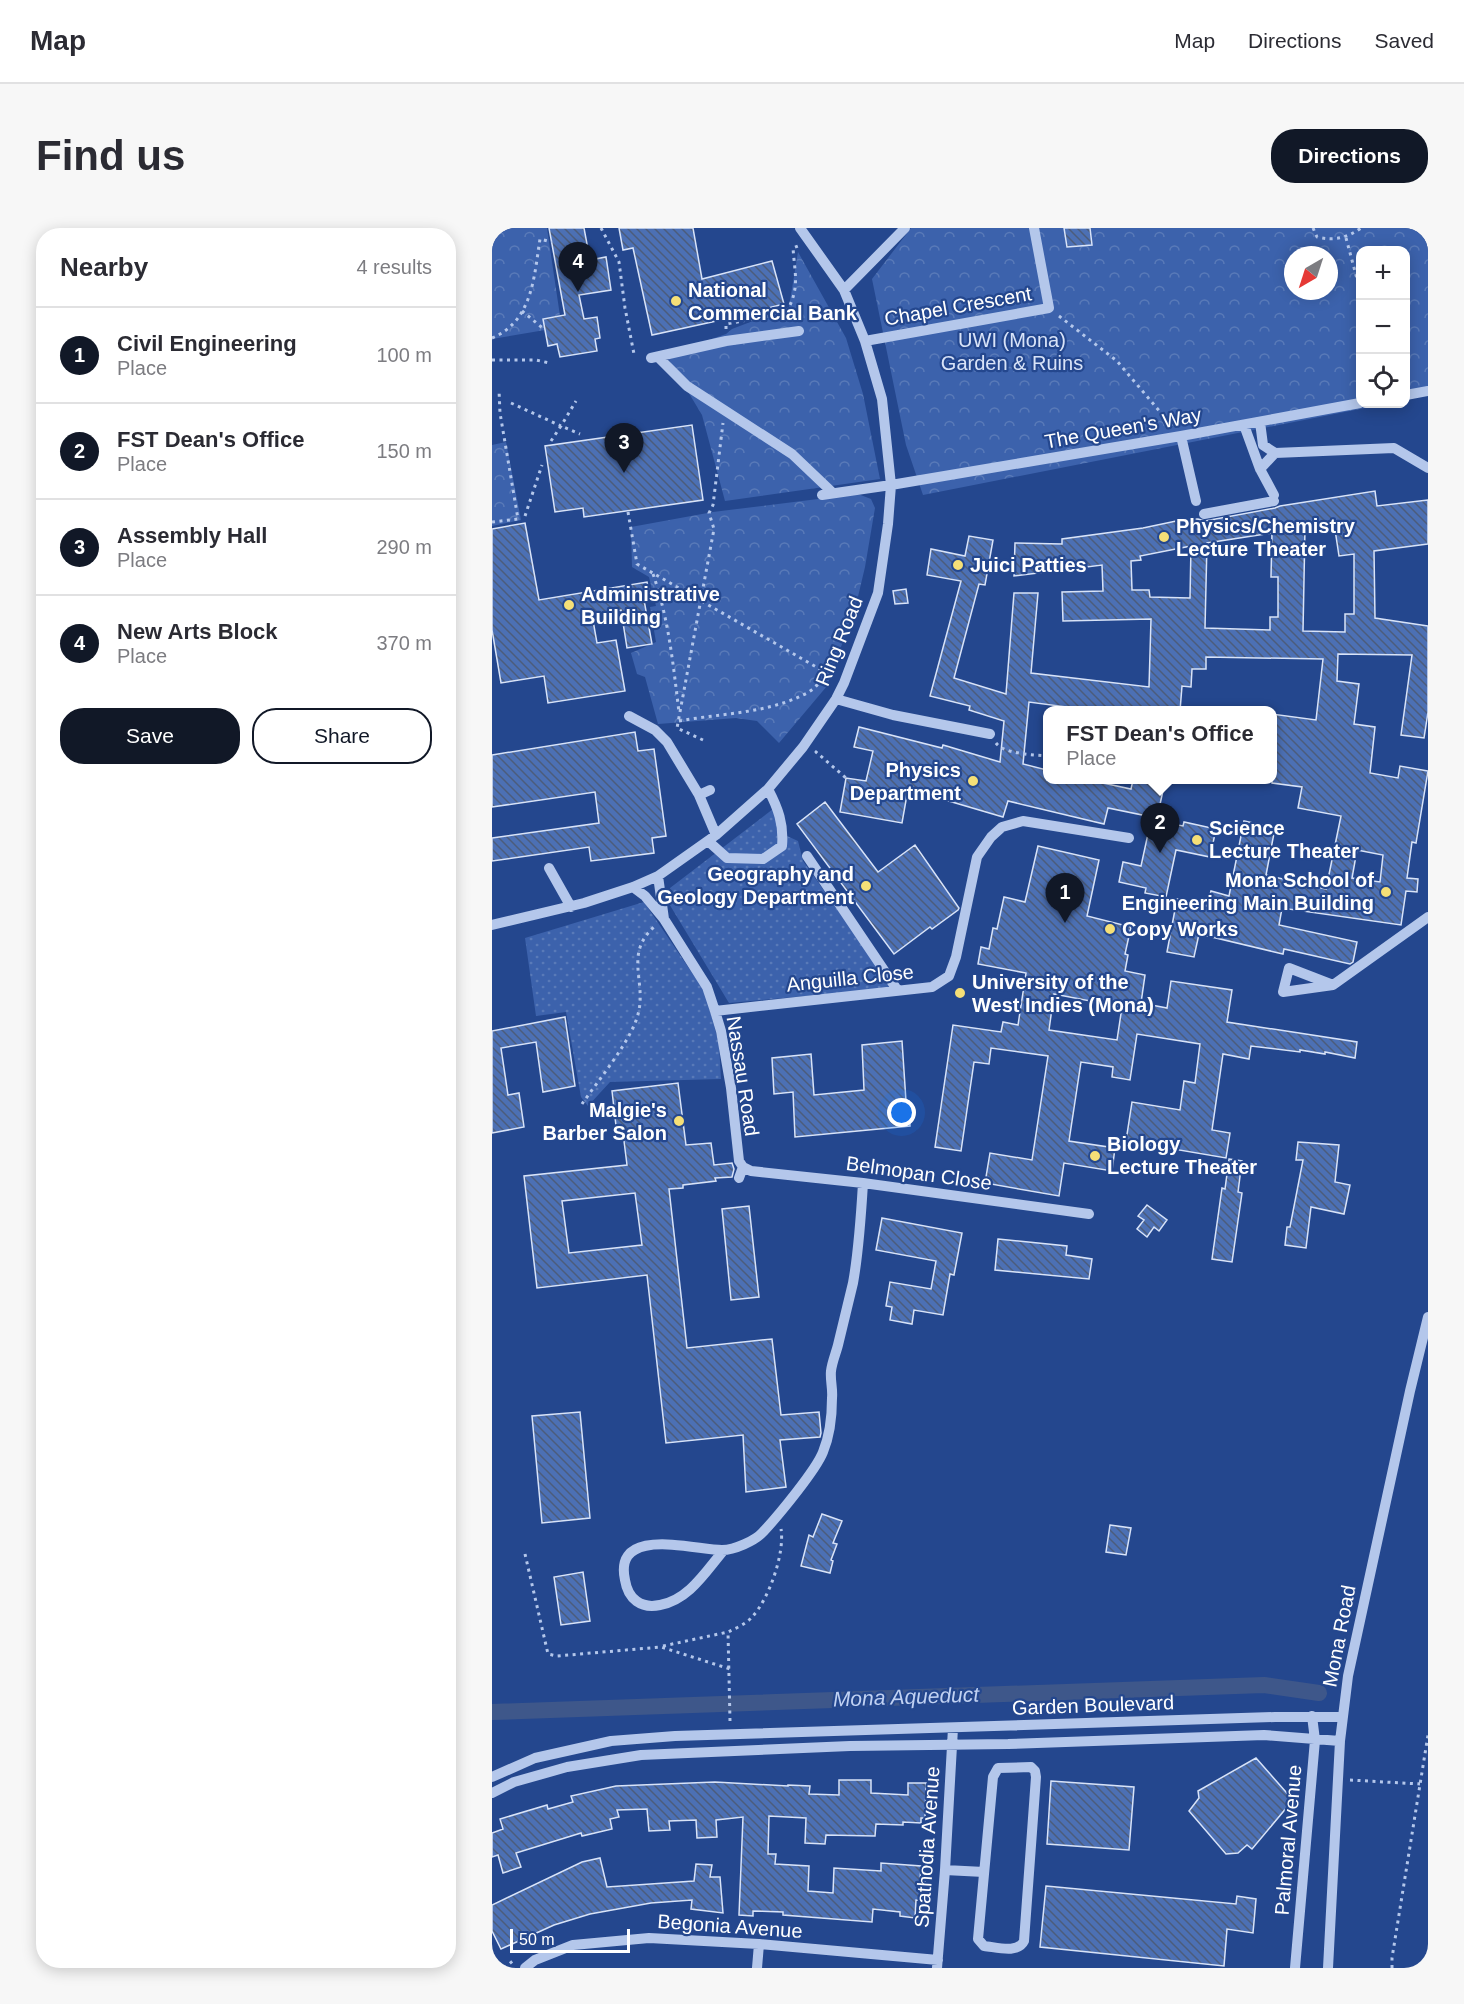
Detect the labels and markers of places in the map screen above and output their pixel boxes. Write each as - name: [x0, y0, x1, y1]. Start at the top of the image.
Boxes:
- pin: 4: [558, 242, 598, 292]
- place label: National Commercial Bank: [688, 279, 858, 324]
- marker: National Commercial Bank: [669, 294, 683, 308]
- pin: 3: [604, 424, 644, 473]
- place label: Physics/Chemistry Lecture Theater: [1176, 515, 1356, 560]
- marker: Physics/Chemistry Lecture Theater: [1157, 530, 1171, 544]
- place label: Juici Patties: [970, 554, 1087, 576]
- marker: Juici Patties: [951, 558, 965, 572]
- place label: Administrative Building: [581, 583, 720, 628]
- marker: Administrative Building: [562, 598, 576, 612]
- place label: Physics Department: [850, 759, 961, 804]
- marker: Physics Department: [966, 774, 980, 788]
- pin: 2: [1140, 804, 1180, 853]
- place label: Science Lecture Theater: [1209, 817, 1359, 862]
- marker: Science Lecture Theater: [1190, 833, 1204, 847]
- place label: Geography and Geology Department: [657, 863, 854, 908]
- place label: Mona School of Engineering Main Building: [1122, 869, 1374, 914]
- pin: 1: [1046, 874, 1084, 923]
- marker: Geography and Geology Department: [859, 879, 873, 893]
- marker: Mona School of Engineering Main Building: [1379, 885, 1393, 899]
- place label: Copy Works: [1122, 918, 1238, 940]
- marker: Copy Works: [1103, 922, 1117, 936]
- place label: University of the West Indies (Mona): [972, 971, 1154, 1016]
- marker: University of the West Indies (Mona): [953, 986, 967, 1000]
- place label: Malgie's Barber Salon: [543, 1099, 667, 1144]
- marker: Malgie's Barber Salon: [672, 1114, 686, 1128]
- place label: Biology Lecture Theater: [1107, 1133, 1257, 1178]
- marker: Biology Lecture Theater: [1088, 1149, 1102, 1163]

